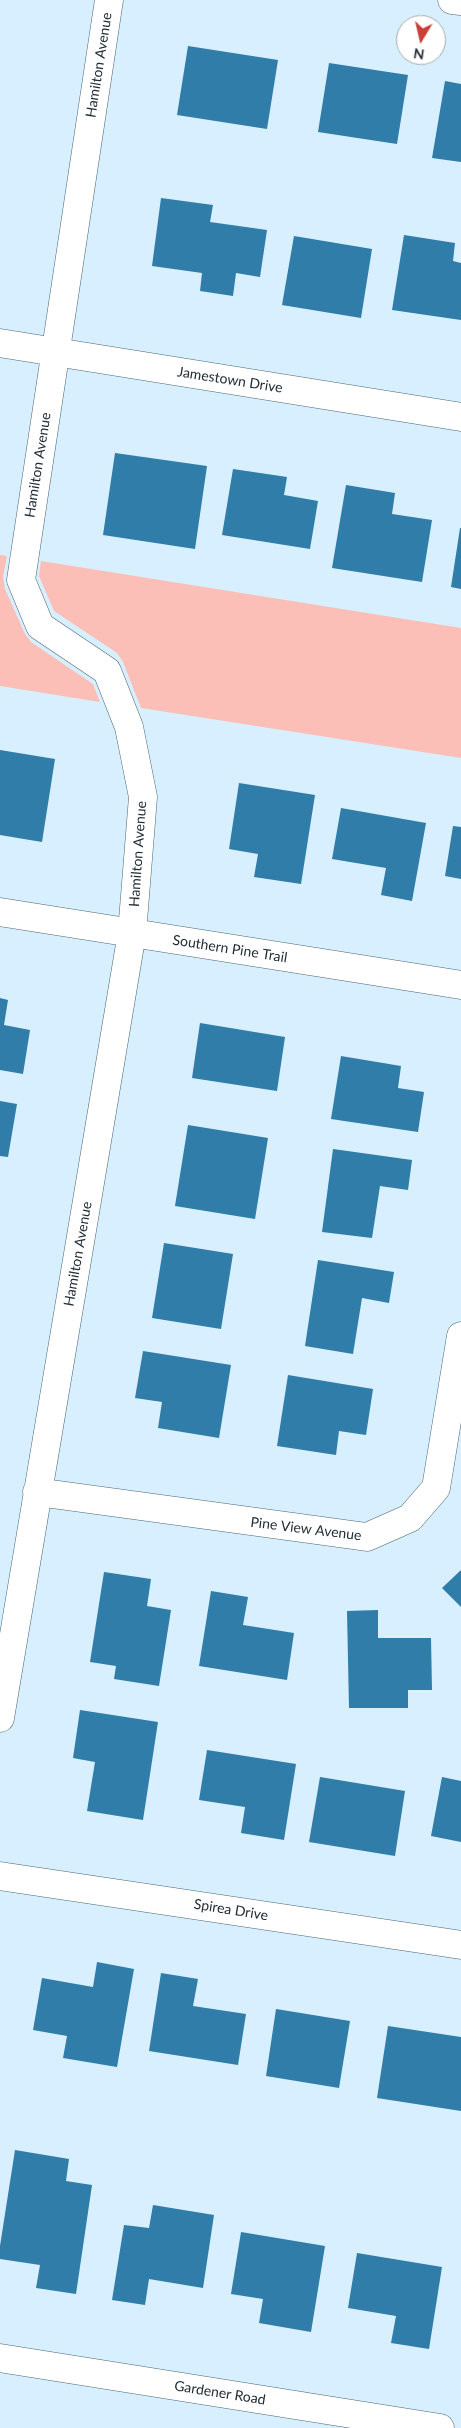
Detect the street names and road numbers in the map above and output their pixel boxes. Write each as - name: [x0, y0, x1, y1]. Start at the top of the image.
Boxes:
- street label: Hamilton Avenue: [82, 11, 116, 119]
- street label: Jamestown Drive: [176, 363, 284, 397]
- street label: Hamilton Avenue: [21, 411, 55, 519]
- street label: Hamilton Avenue: [126, 800, 150, 908]
- street label: Southern Pine Trail: [171, 932, 289, 966]
- street label: Hamilton Avenue: [60, 1200, 96, 1308]
- street label: Pine View Avenue: [250, 1514, 362, 1544]
- street label: Spirea Drive: [193, 1896, 269, 1924]
- street label: Gardener Road: [173, 2377, 267, 2409]

